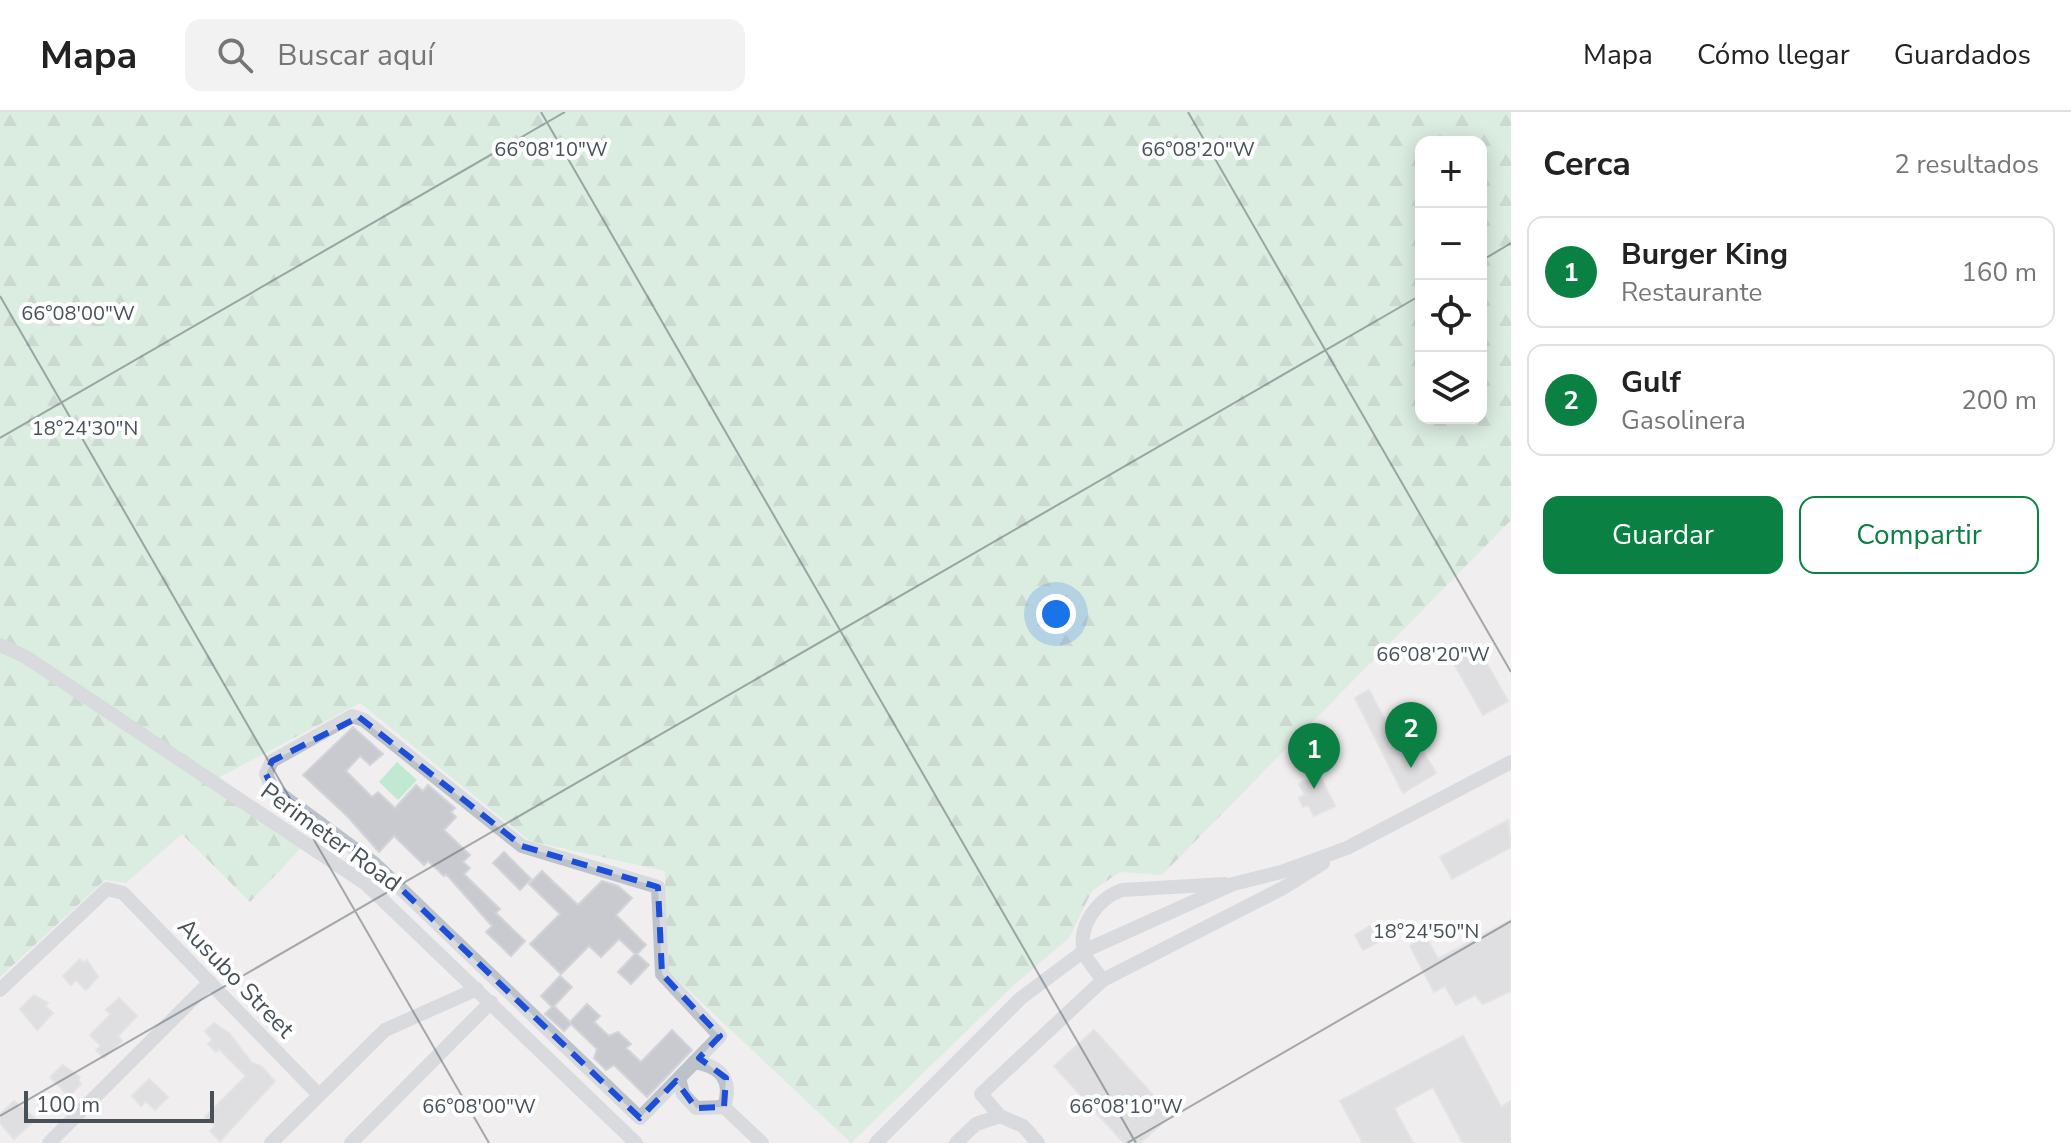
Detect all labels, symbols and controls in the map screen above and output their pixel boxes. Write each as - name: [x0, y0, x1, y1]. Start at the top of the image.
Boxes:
- search box: [185, 19, 745, 91]
- text: Mapa: [40, 30, 137, 81]
- icon: search: [213, 33, 257, 77]
- text: Buscar aquí: [277, 35, 434, 76]
- text: Mapa: [1583, 36, 1653, 74]
- text: Cómo llegar: [1697, 36, 1850, 74]
- text: Guardados: [1894, 36, 2031, 74]
- text: 66°08'10"W: [494, 136, 608, 163]
- text: 66°08'20"W: [1141, 136, 1255, 163]
- map controls: [1415, 136, 1487, 424]
- button: +: [1415, 136, 1487, 208]
- text: Cerca: [1543, 141, 1631, 187]
- text: 2 resultados: [1894, 147, 2039, 182]
- button: −: [1415, 208, 1487, 280]
- text: Burger King: [1621, 234, 1788, 275]
- text: 1: [1563, 255, 1579, 290]
- text: 160 m: [1961, 255, 2037, 290]
- text: Restaurante: [1621, 275, 1762, 310]
- button: locate: [1415, 280, 1487, 352]
- text: 66°08'00"W: [21, 300, 135, 327]
- button: layers: [1415, 352, 1487, 424]
- text: Gulf: [1621, 362, 1681, 403]
- text: 2: [1563, 383, 1579, 418]
- text: 200 m: [1961, 383, 2037, 418]
- text: Gasolinera: [1621, 403, 1746, 438]
- text: 18°24'30"N: [32, 415, 138, 442]
- button: Guardar: [1543, 496, 1783, 574]
- button: Compartir: [1799, 496, 2039, 574]
- your location: [1036, 594, 1076, 634]
- text: 66°08'20"W: [1376, 641, 1490, 668]
- pin: 2: [1385, 702, 1437, 768]
- pin: 1: [1288, 723, 1340, 789]
- street label: Perimeter Road: [254, 775, 408, 899]
- street label: Ausubo Street: [171, 911, 302, 1045]
- text: 18°24'50"N: [1373, 918, 1479, 945]
- scale bar: [24, 1087, 214, 1123]
- text: 100 m: [36, 1090, 100, 1120]
- text: 66°08'00"W: [422, 1093, 536, 1120]
- text: 66°08'10"W: [1069, 1093, 1183, 1120]

